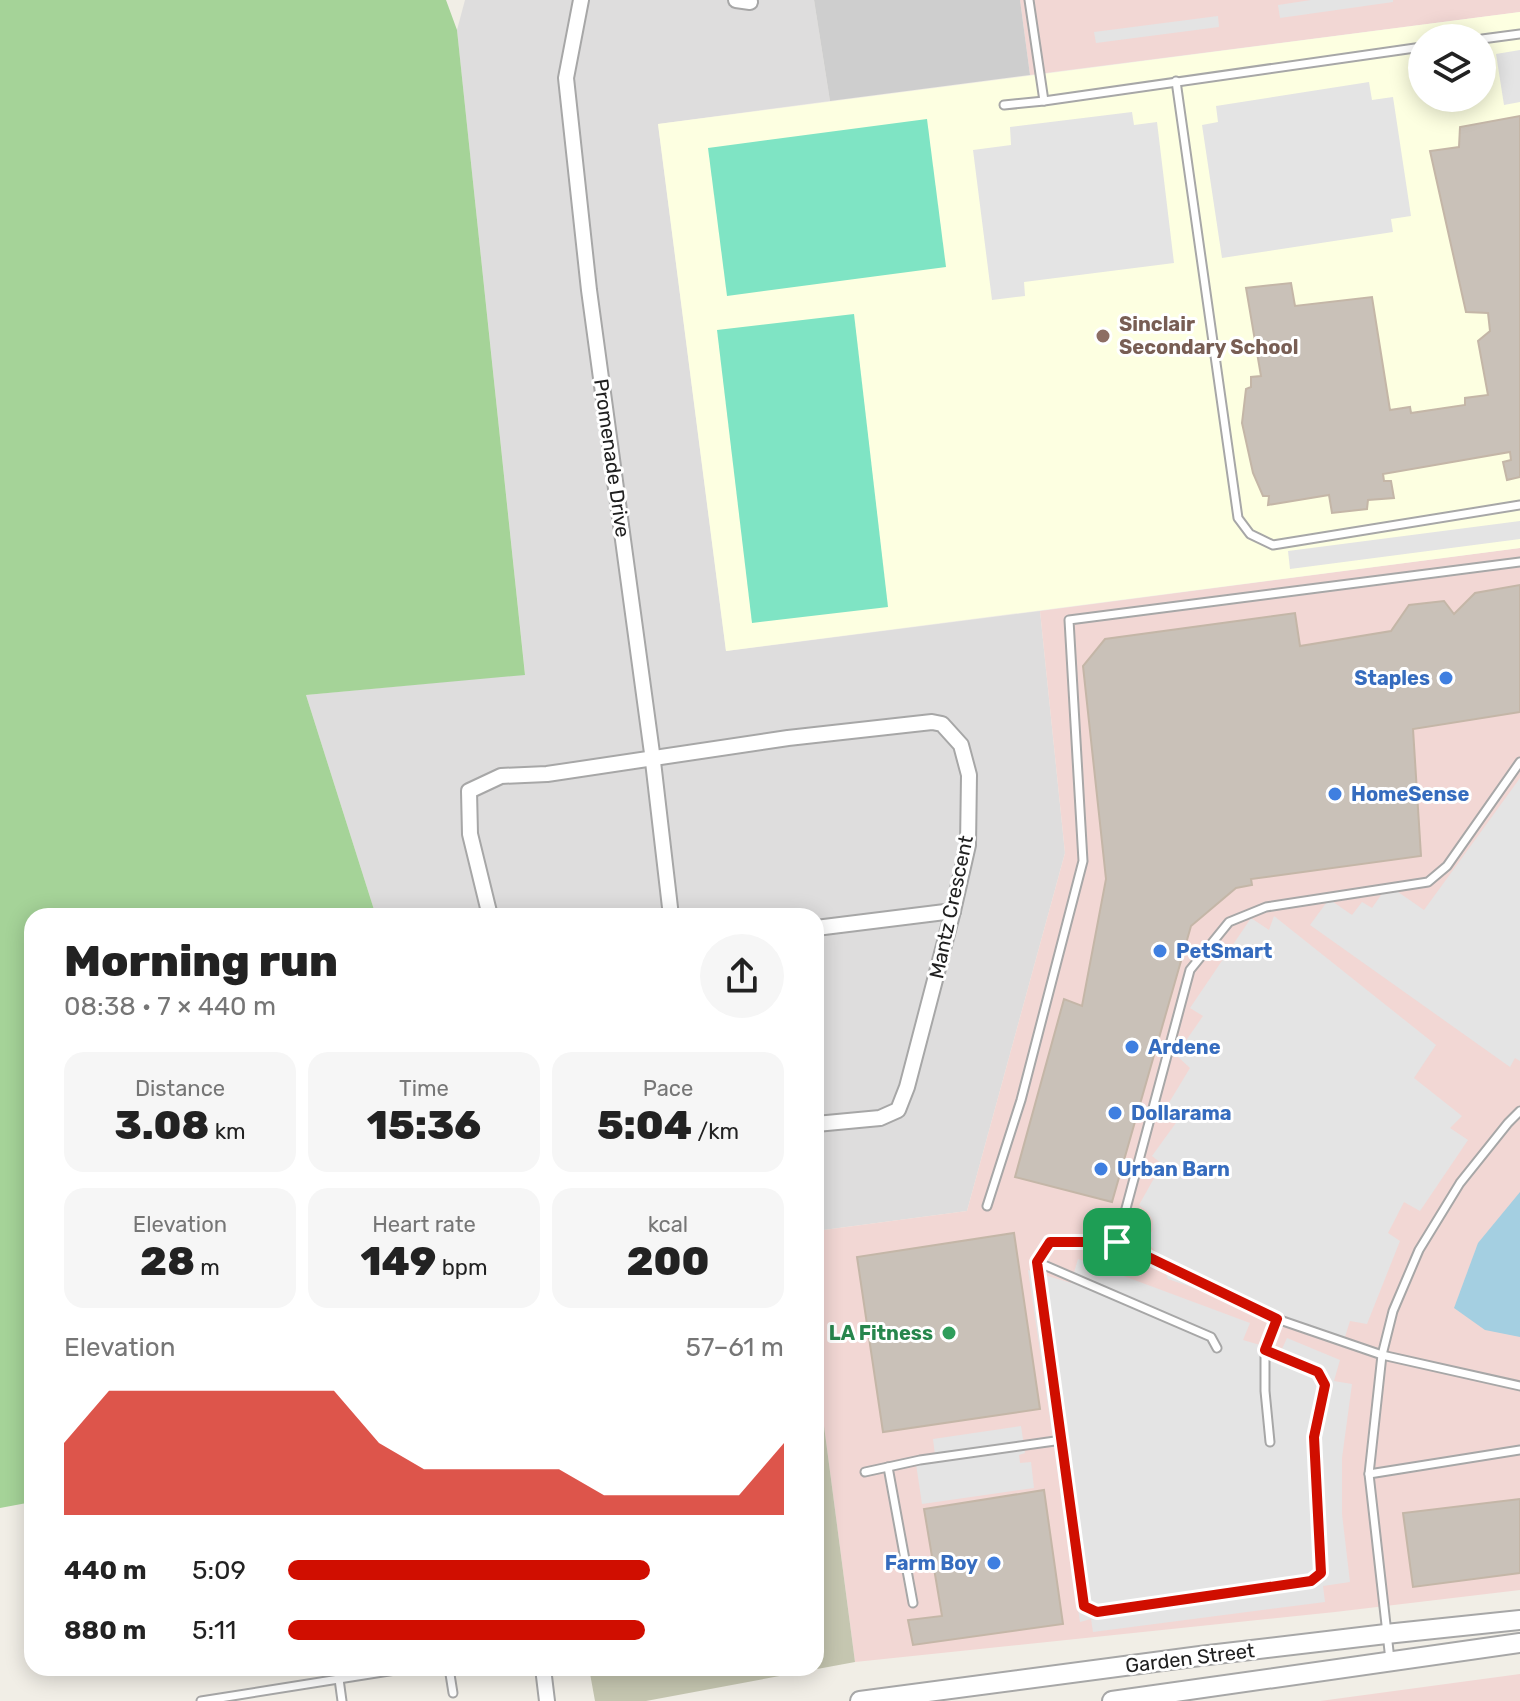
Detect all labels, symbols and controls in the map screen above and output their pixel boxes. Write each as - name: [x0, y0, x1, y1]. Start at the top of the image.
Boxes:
- map controls: [1408, 24, 1496, 112]
- button: layers: [1408, 24, 1496, 112]
- place label: Sinclair Secondary School: [1119, 312, 1298, 359]
- marker: Sinclair Secondary School: [1094, 327, 1112, 345]
- street label: Promenade Drive: [589, 377, 635, 539]
- place label: Staples: [1354, 666, 1430, 690]
- marker: Staples: [1437, 669, 1455, 687]
- place label: HomeSense: [1351, 782, 1469, 806]
- marker: HomeSense: [1326, 785, 1344, 803]
- street label: Mantz Crescent: [924, 833, 978, 981]
- button: share: [700, 934, 784, 1018]
- text: Morning run: [64, 935, 338, 987]
- place label: PetSmart: [1176, 939, 1272, 963]
- marker: PetSmart: [1151, 942, 1169, 960]
- text: 08:38 · 7 × 440 m: [64, 991, 276, 1022]
- place label: Ardene: [1148, 1035, 1221, 1059]
- marker: Ardene: [1123, 1038, 1141, 1056]
- text: Distance: [135, 1075, 225, 1102]
- text: Time: [399, 1075, 449, 1102]
- text: Pace: [643, 1075, 693, 1102]
- place label: Dollarama: [1131, 1101, 1232, 1125]
- text: 3.08: [114, 1102, 209, 1149]
- text: 15:36: [367, 1102, 481, 1149]
- text: 5:04: [597, 1102, 692, 1149]
- marker: Dollarama: [1106, 1104, 1124, 1122]
- text: km: [209, 1118, 246, 1145]
- text: /km: [692, 1118, 739, 1145]
- place label: Urban Barn: [1117, 1157, 1230, 1181]
- marker: Urban Barn: [1092, 1160, 1110, 1178]
- pin: [1083, 1208, 1151, 1276]
- text: Elevation: [133, 1211, 227, 1238]
- text: Heart rate: [372, 1211, 476, 1238]
- text: kcal: [648, 1211, 688, 1238]
- icon: arrive: [1095, 1220, 1139, 1264]
- text: 28: [140, 1238, 195, 1285]
- text: 149: [360, 1238, 436, 1285]
- text: 200: [627, 1238, 710, 1285]
- text: m: [195, 1254, 220, 1281]
- text: bpm: [436, 1254, 488, 1281]
- place label: LA Fitness: [829, 1321, 933, 1345]
- marker: LA Fitness: [940, 1324, 958, 1342]
- text: Elevation: [64, 1332, 175, 1363]
- text: 57–61 m: [686, 1332, 784, 1363]
- place label: Farm Boy: [885, 1551, 978, 1575]
- marker: Farm Boy: [985, 1554, 1003, 1572]
- text: 440 m: [64, 1555, 147, 1586]
- text: 5:09: [192, 1555, 246, 1586]
- text: 880 m: [64, 1615, 146, 1646]
- text: 5:11: [192, 1615, 236, 1646]
- street label: Garden Street: [1124, 1638, 1256, 1678]

